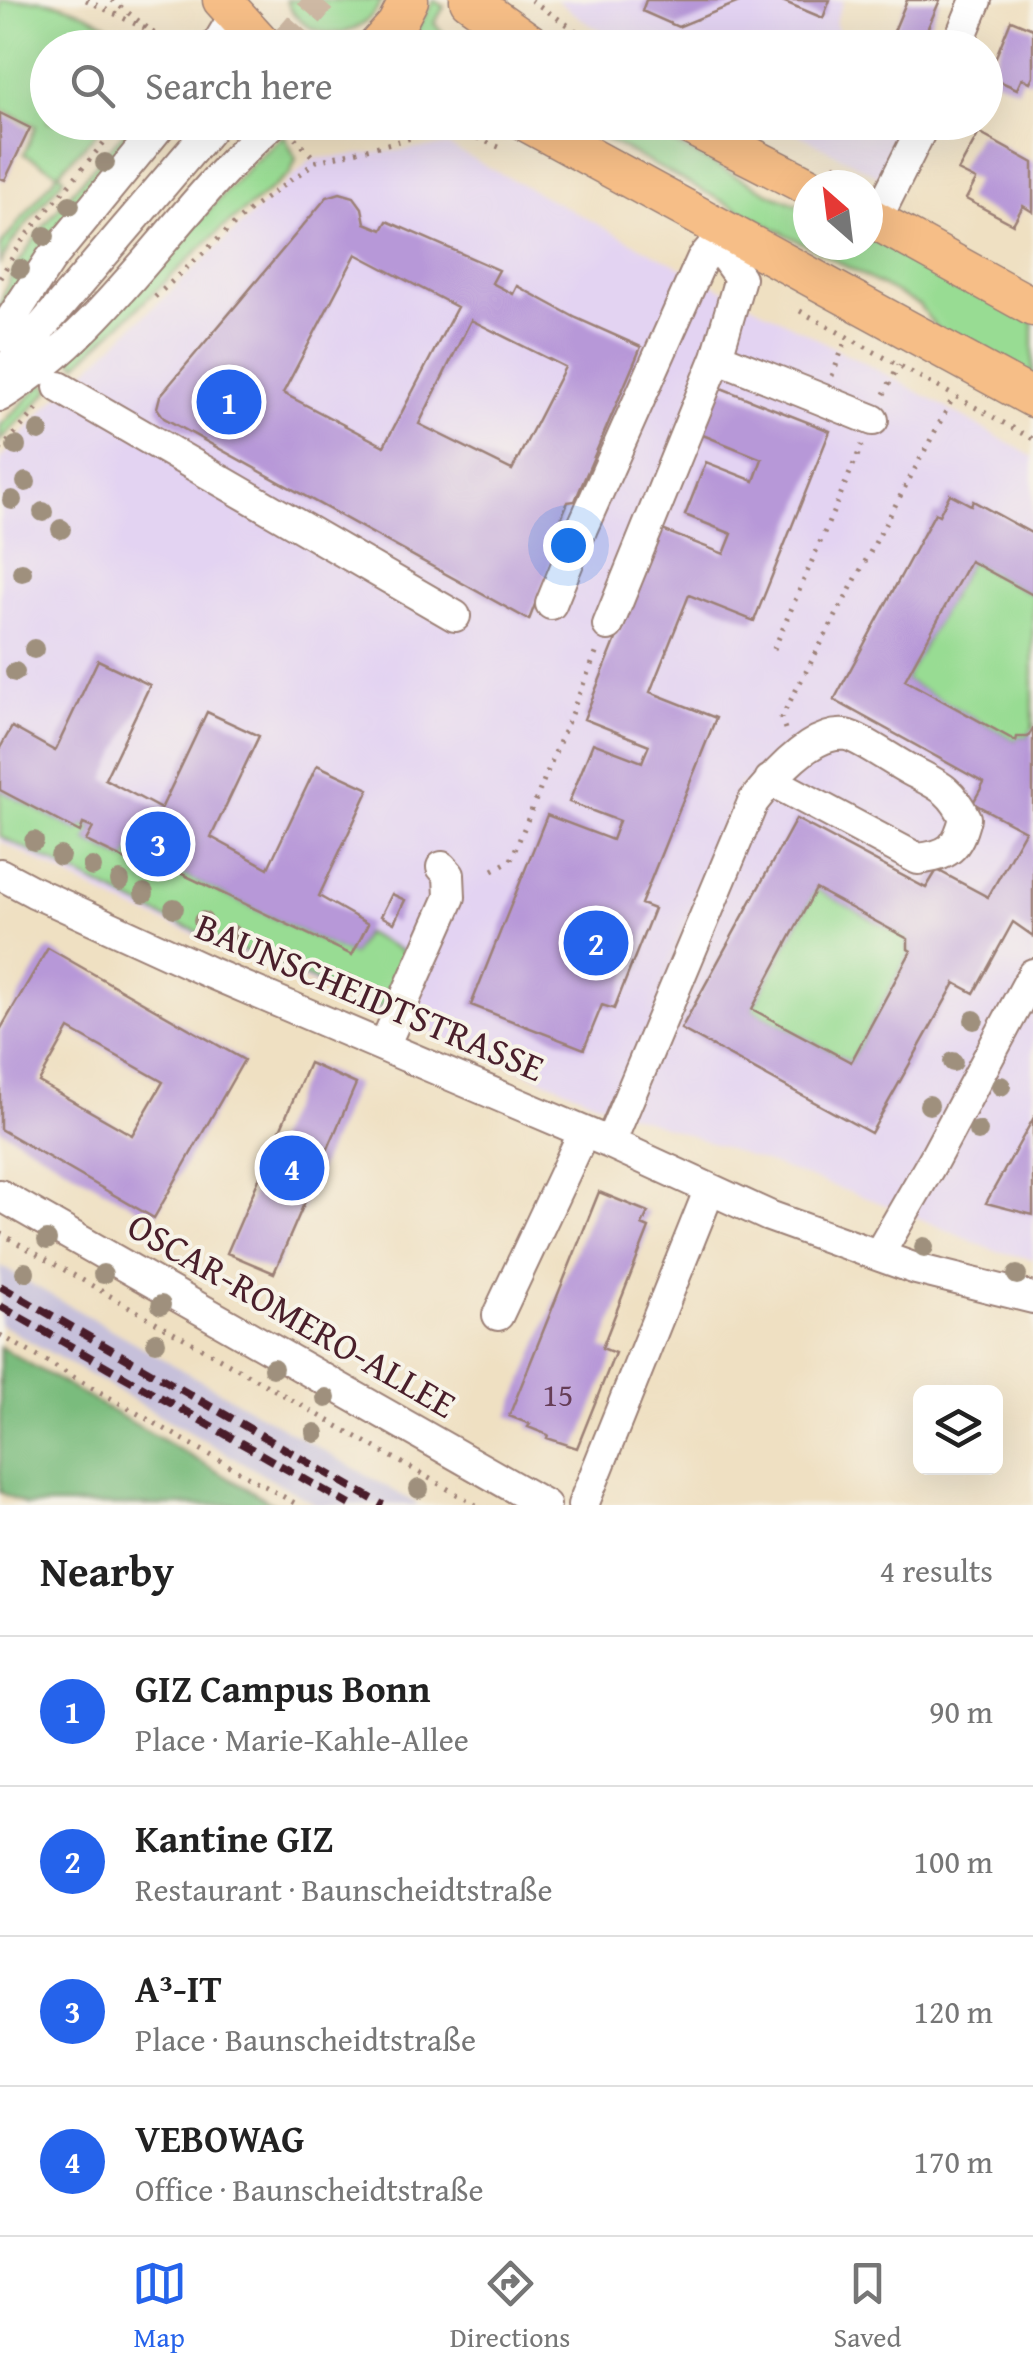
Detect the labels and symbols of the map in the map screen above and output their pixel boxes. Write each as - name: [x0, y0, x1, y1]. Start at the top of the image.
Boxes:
- north arrow: [793, 170, 883, 260]
- pin: 1: [196, 364, 262, 440]
- your location: [543, 520, 594, 571]
- pin: 3: [126, 806, 190, 882]
- street label: BAUNSCHEIDTSTRASSE: [187, 897, 553, 1095]
- pin: 2: [564, 906, 628, 980]
- pin: 4: [260, 1130, 324, 1206]
- street label: OSCAR-ROMERO-ALLEE: [118, 1197, 467, 1431]
- house number: 15: [543, 1371, 573, 1418]

